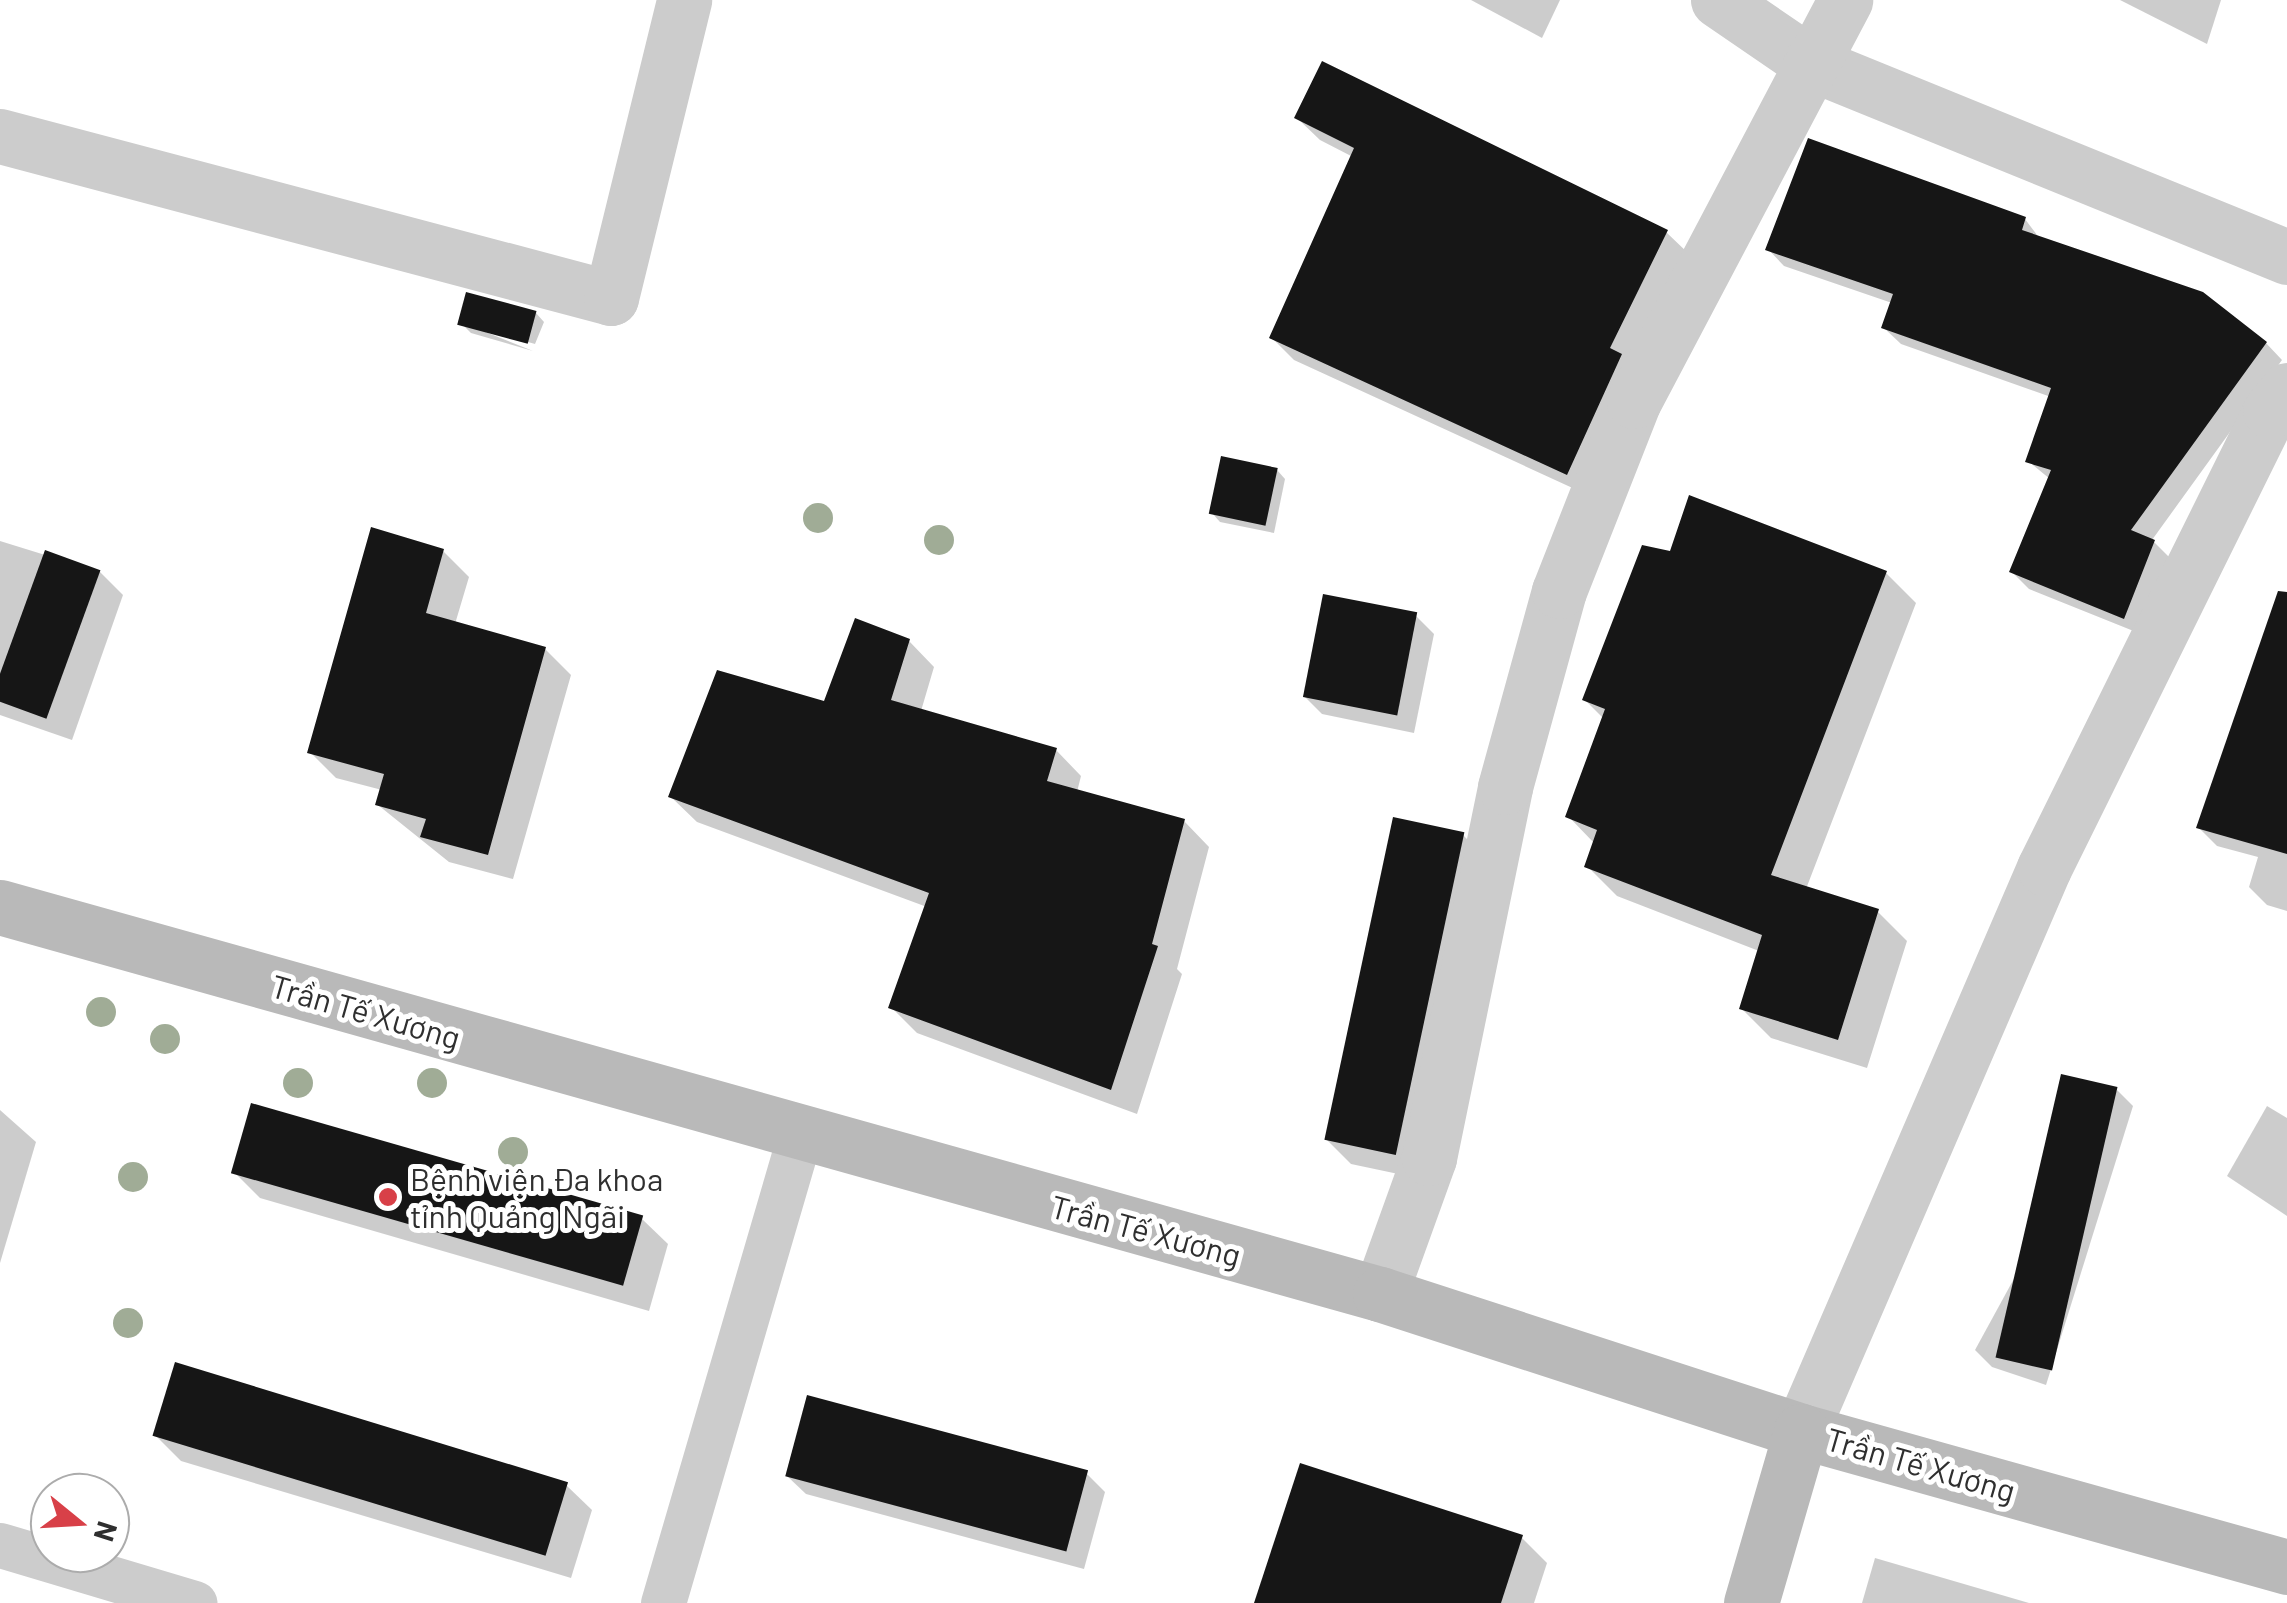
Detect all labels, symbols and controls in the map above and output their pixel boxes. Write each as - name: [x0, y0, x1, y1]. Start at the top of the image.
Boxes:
- street label: Trần Tế Xương: [267, 966, 465, 1056]
- place label: Bệnh viện Đa khoa tỉnh Quảng Ngãi: [410, 1160, 663, 1235]
- marker: Bệnh viện Đa khoa tỉnh Quảng Ngãi: [375, 1184, 401, 1210]
- street label: Trần Tế Xương: [1047, 1186, 1245, 1274]
- street label: Trần Tế Xương: [1822, 1419, 2020, 1509]
- north arrow: [30, 1473, 130, 1573]
- text: N: [88, 1518, 126, 1546]

